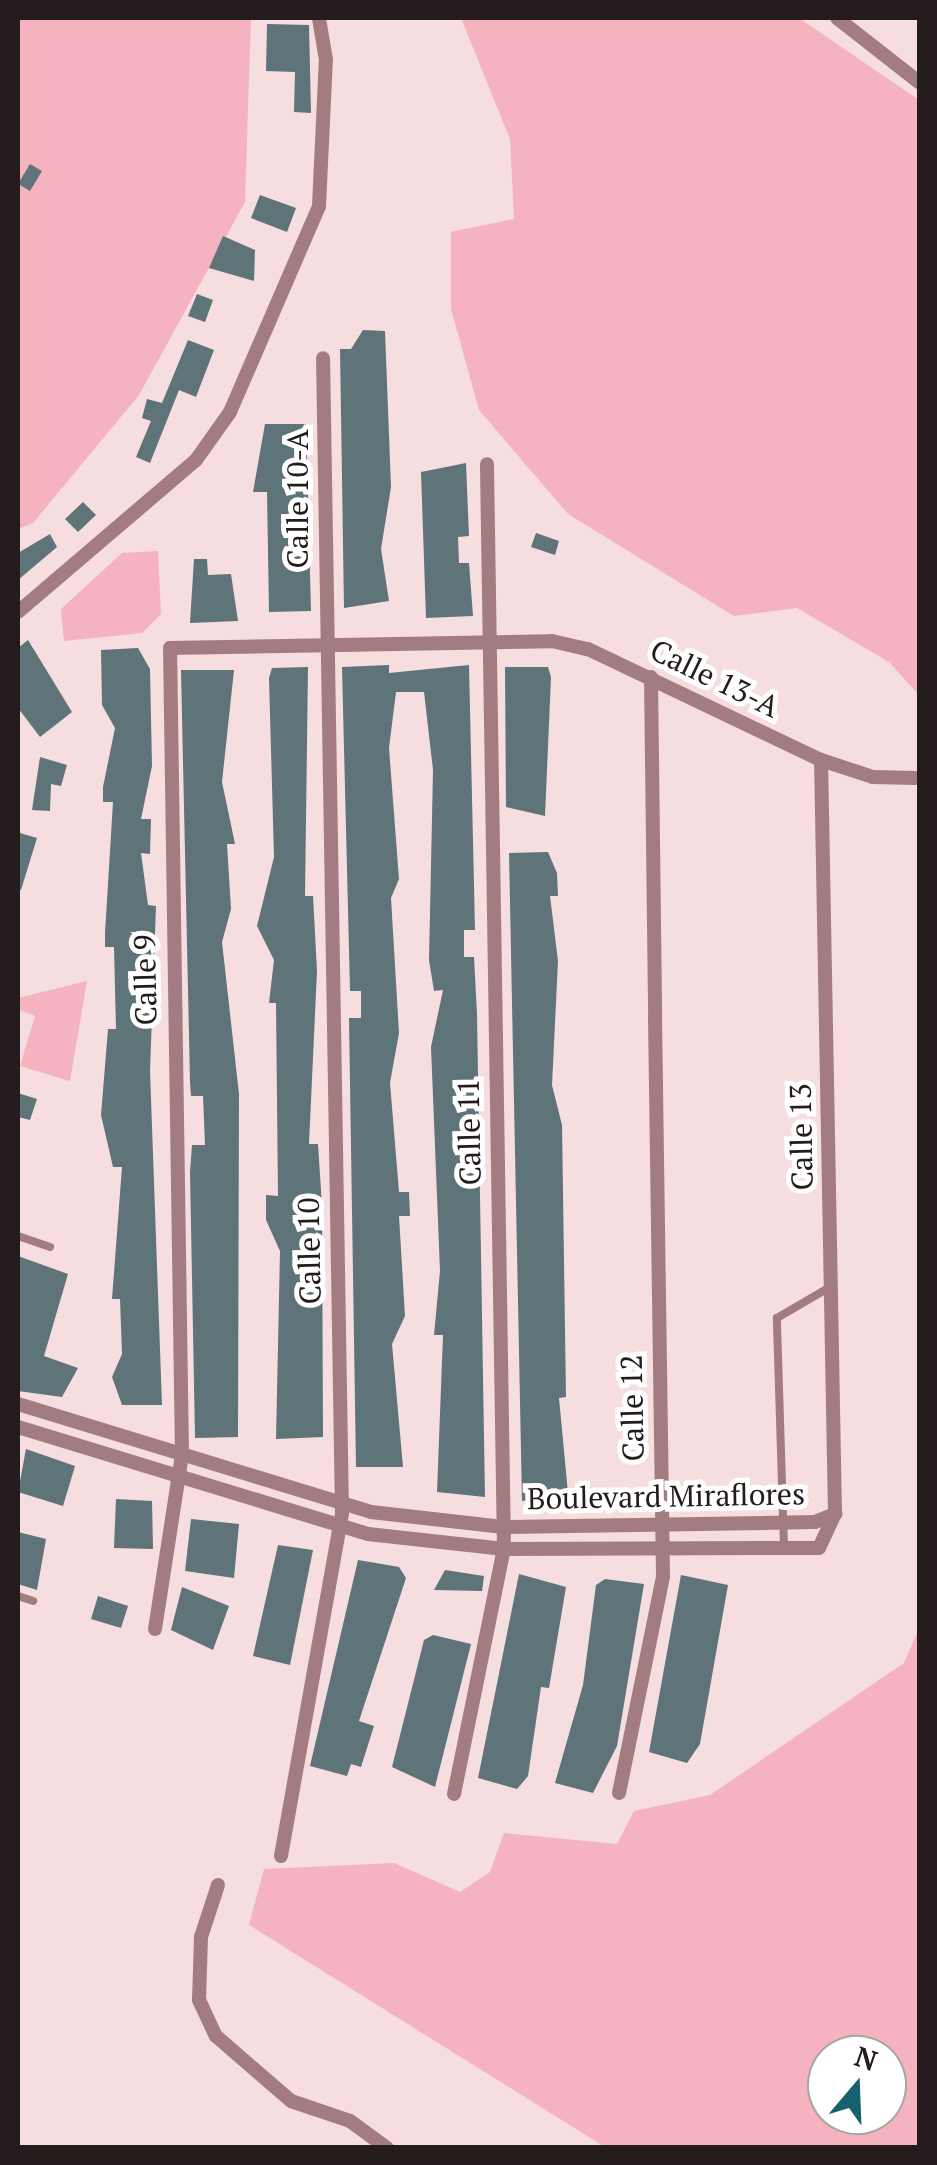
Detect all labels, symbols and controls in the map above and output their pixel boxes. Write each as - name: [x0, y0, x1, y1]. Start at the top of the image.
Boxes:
- street label: Calle 10-A: [279, 430, 315, 568]
- street label: Calle 13-A: [645, 631, 785, 725]
- street label: Calle 9: [126, 934, 164, 1026]
- street label: Calle 11: [450, 1078, 488, 1186]
- street label: Calle 13: [782, 1083, 820, 1191]
- street label: Calle 10: [290, 1197, 328, 1305]
- street label: Calle 12: [613, 1354, 651, 1462]
- street label: Boulevard Miraflores: [527, 1476, 805, 1516]
- north arrow: [807, 2035, 907, 2135]
- text: N: [850, 2037, 882, 2079]

